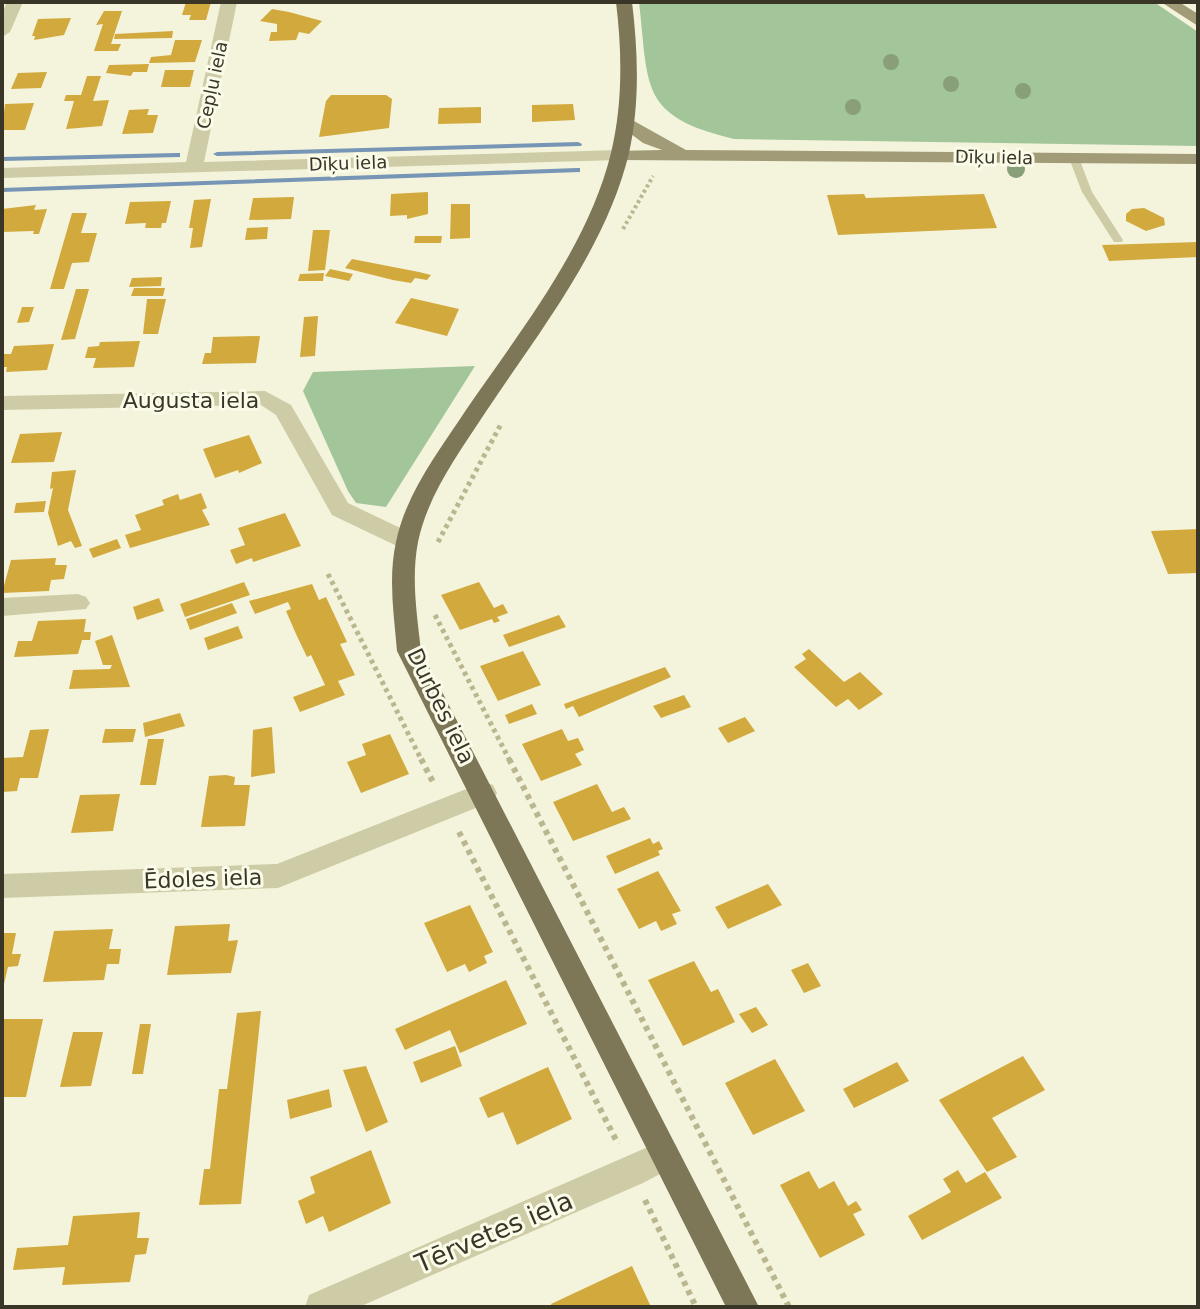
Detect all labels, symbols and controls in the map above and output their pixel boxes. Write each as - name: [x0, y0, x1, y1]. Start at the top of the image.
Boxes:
- street label: Cepļu iela: [192, 39, 232, 131]
- street label: Dīķu iela: [955, 146, 1033, 168]
- street label: Dīķu iela: [308, 151, 388, 175]
- street label: Augusta iela: [123, 388, 259, 413]
- street label: Durbes iela: [402, 644, 480, 768]
- street label: Ēdoles iela: [143, 864, 263, 894]
- street label: Tērvetes iela: [410, 1185, 577, 1279]

